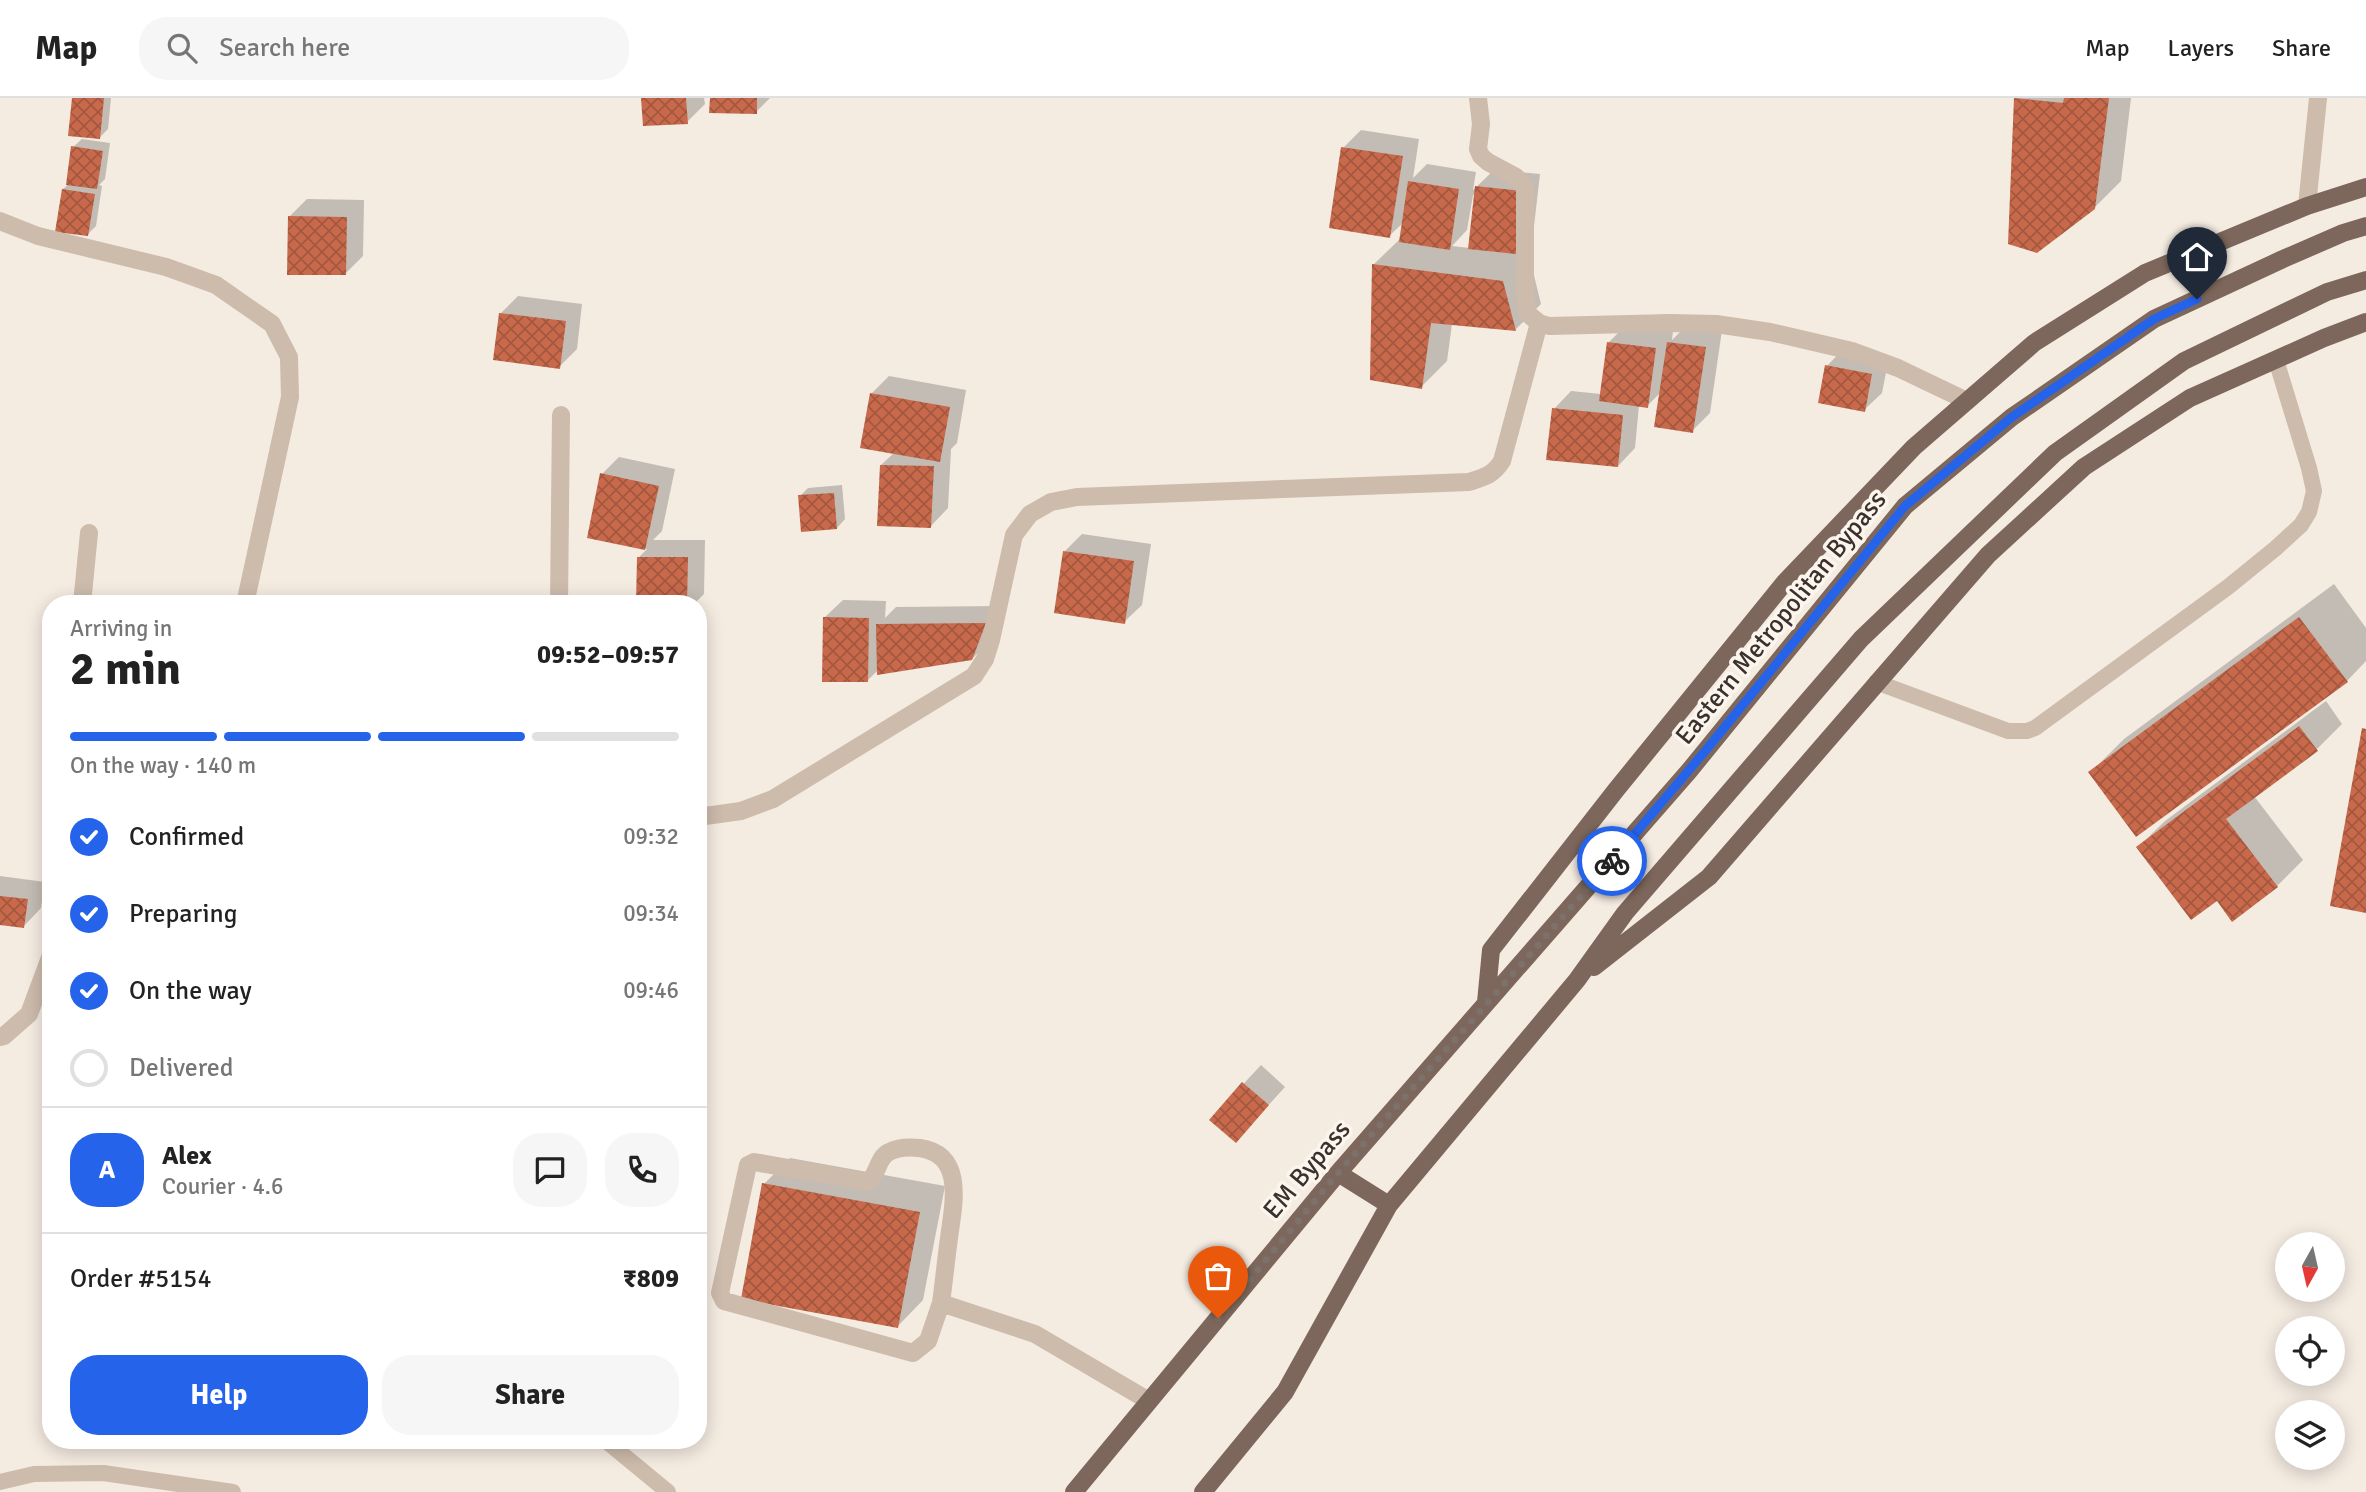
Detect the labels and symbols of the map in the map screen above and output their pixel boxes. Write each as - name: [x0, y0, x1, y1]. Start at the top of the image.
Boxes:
- pin: [2167, 227, 2227, 299]
- street label: Eastern Metropolitan Bypass: [1669, 485, 1893, 751]
- courier: [1577, 826, 1647, 896]
- street label: EM Bypass: [1257, 1114, 1357, 1226]
- north arrow: [2275, 1232, 2345, 1302]
- pin: [1188, 1246, 1248, 1318]

